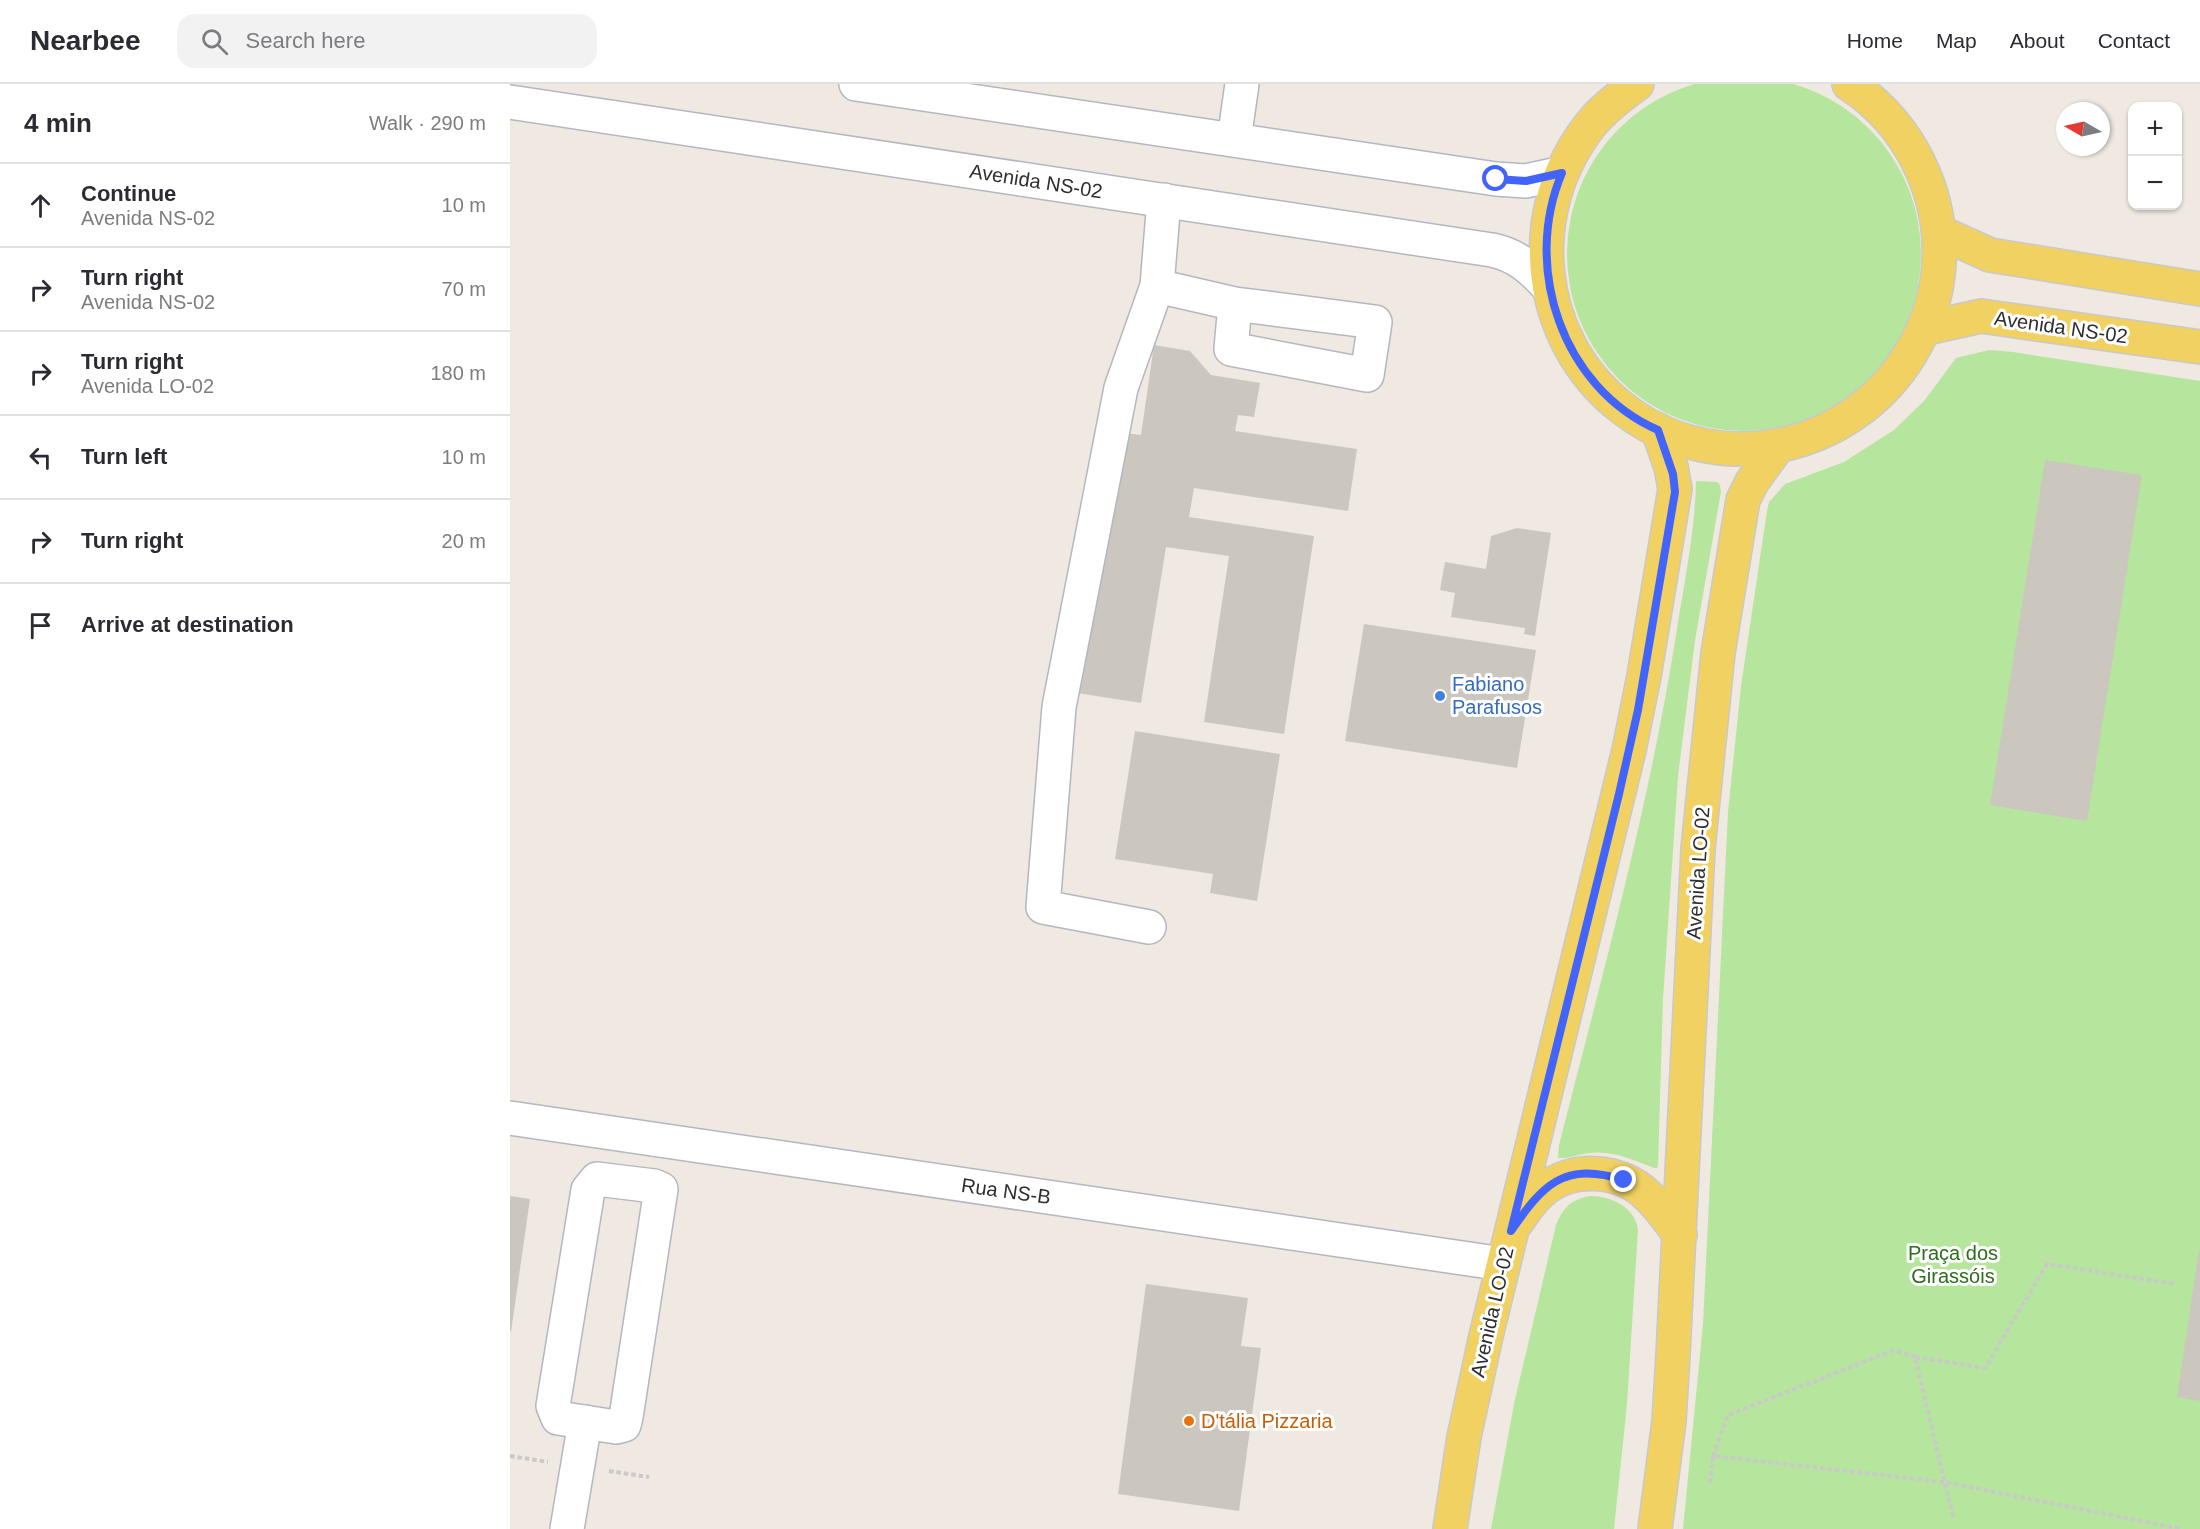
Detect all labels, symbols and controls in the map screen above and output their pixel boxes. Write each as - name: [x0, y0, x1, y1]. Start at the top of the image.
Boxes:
- search box: [177, 14, 597, 68]
- text: Nearbee: [30, 25, 141, 56]
- icon: search: [198, 25, 231, 58]
- text: Search here: [246, 28, 365, 53]
- text: Home: [1847, 29, 1903, 52]
- text: Map: [1936, 29, 1977, 52]
- text: About: [2010, 29, 2065, 52]
- text: Contact: [2098, 29, 2170, 52]
- north arrow: [2056, 102, 2110, 156]
- map controls: [2128, 102, 2182, 210]
- button: +: [2128, 102, 2182, 156]
- text: 4 min: [24, 108, 92, 138]
- text: Walk · 290 m: [369, 112, 486, 134]
- button: −: [2128, 156, 2182, 210]
- street label: Avenida NS-02: [968, 160, 1104, 202]
- route start: [1482, 165, 1508, 191]
- text: Continue: [81, 181, 176, 206]
- icon: ahead: [24, 189, 57, 222]
- text: 10 m: [442, 194, 486, 216]
- text: Avenida NS-02: [81, 207, 215, 229]
- text: Turn right: [81, 265, 183, 290]
- icon: right: [24, 273, 57, 306]
- text: 70 m: [442, 278, 486, 300]
- text: Avenida NS-02: [81, 291, 215, 313]
- street label: Avenida NS-02: [1993, 307, 2129, 347]
- text: Turn right: [81, 349, 183, 374]
- icon: right: [24, 357, 57, 390]
- text: 180 m: [430, 362, 486, 384]
- text: Avenida LO-02: [81, 375, 214, 397]
- icon: left: [24, 441, 57, 474]
- text: Turn left: [81, 444, 167, 469]
- text: 10 m: [442, 446, 486, 468]
- icon: right: [24, 525, 57, 558]
- text: Turn right: [81, 528, 183, 553]
- text: 20 m: [442, 530, 486, 552]
- icon: arrive: [24, 609, 57, 642]
- text: Arrive at destination: [81, 612, 294, 637]
- place label: Fabiano Parafusos: [1452, 673, 1542, 718]
- marker: Fabiano Parafusos: [1433, 689, 1447, 703]
- street label: Avenida LO-02: [1682, 806, 1714, 940]
- route end: [1610, 1166, 1636, 1192]
- street label: Rua NS-B: [960, 1174, 1052, 1208]
- park label: Praça dos Girassóis: [1908, 1242, 1998, 1287]
- street label: Avenida LO-02: [1466, 1245, 1518, 1379]
- place label: D'tália Pizzaria: [1201, 1410, 1334, 1432]
- marker: D'tália Pizzaria: [1182, 1414, 1196, 1428]

